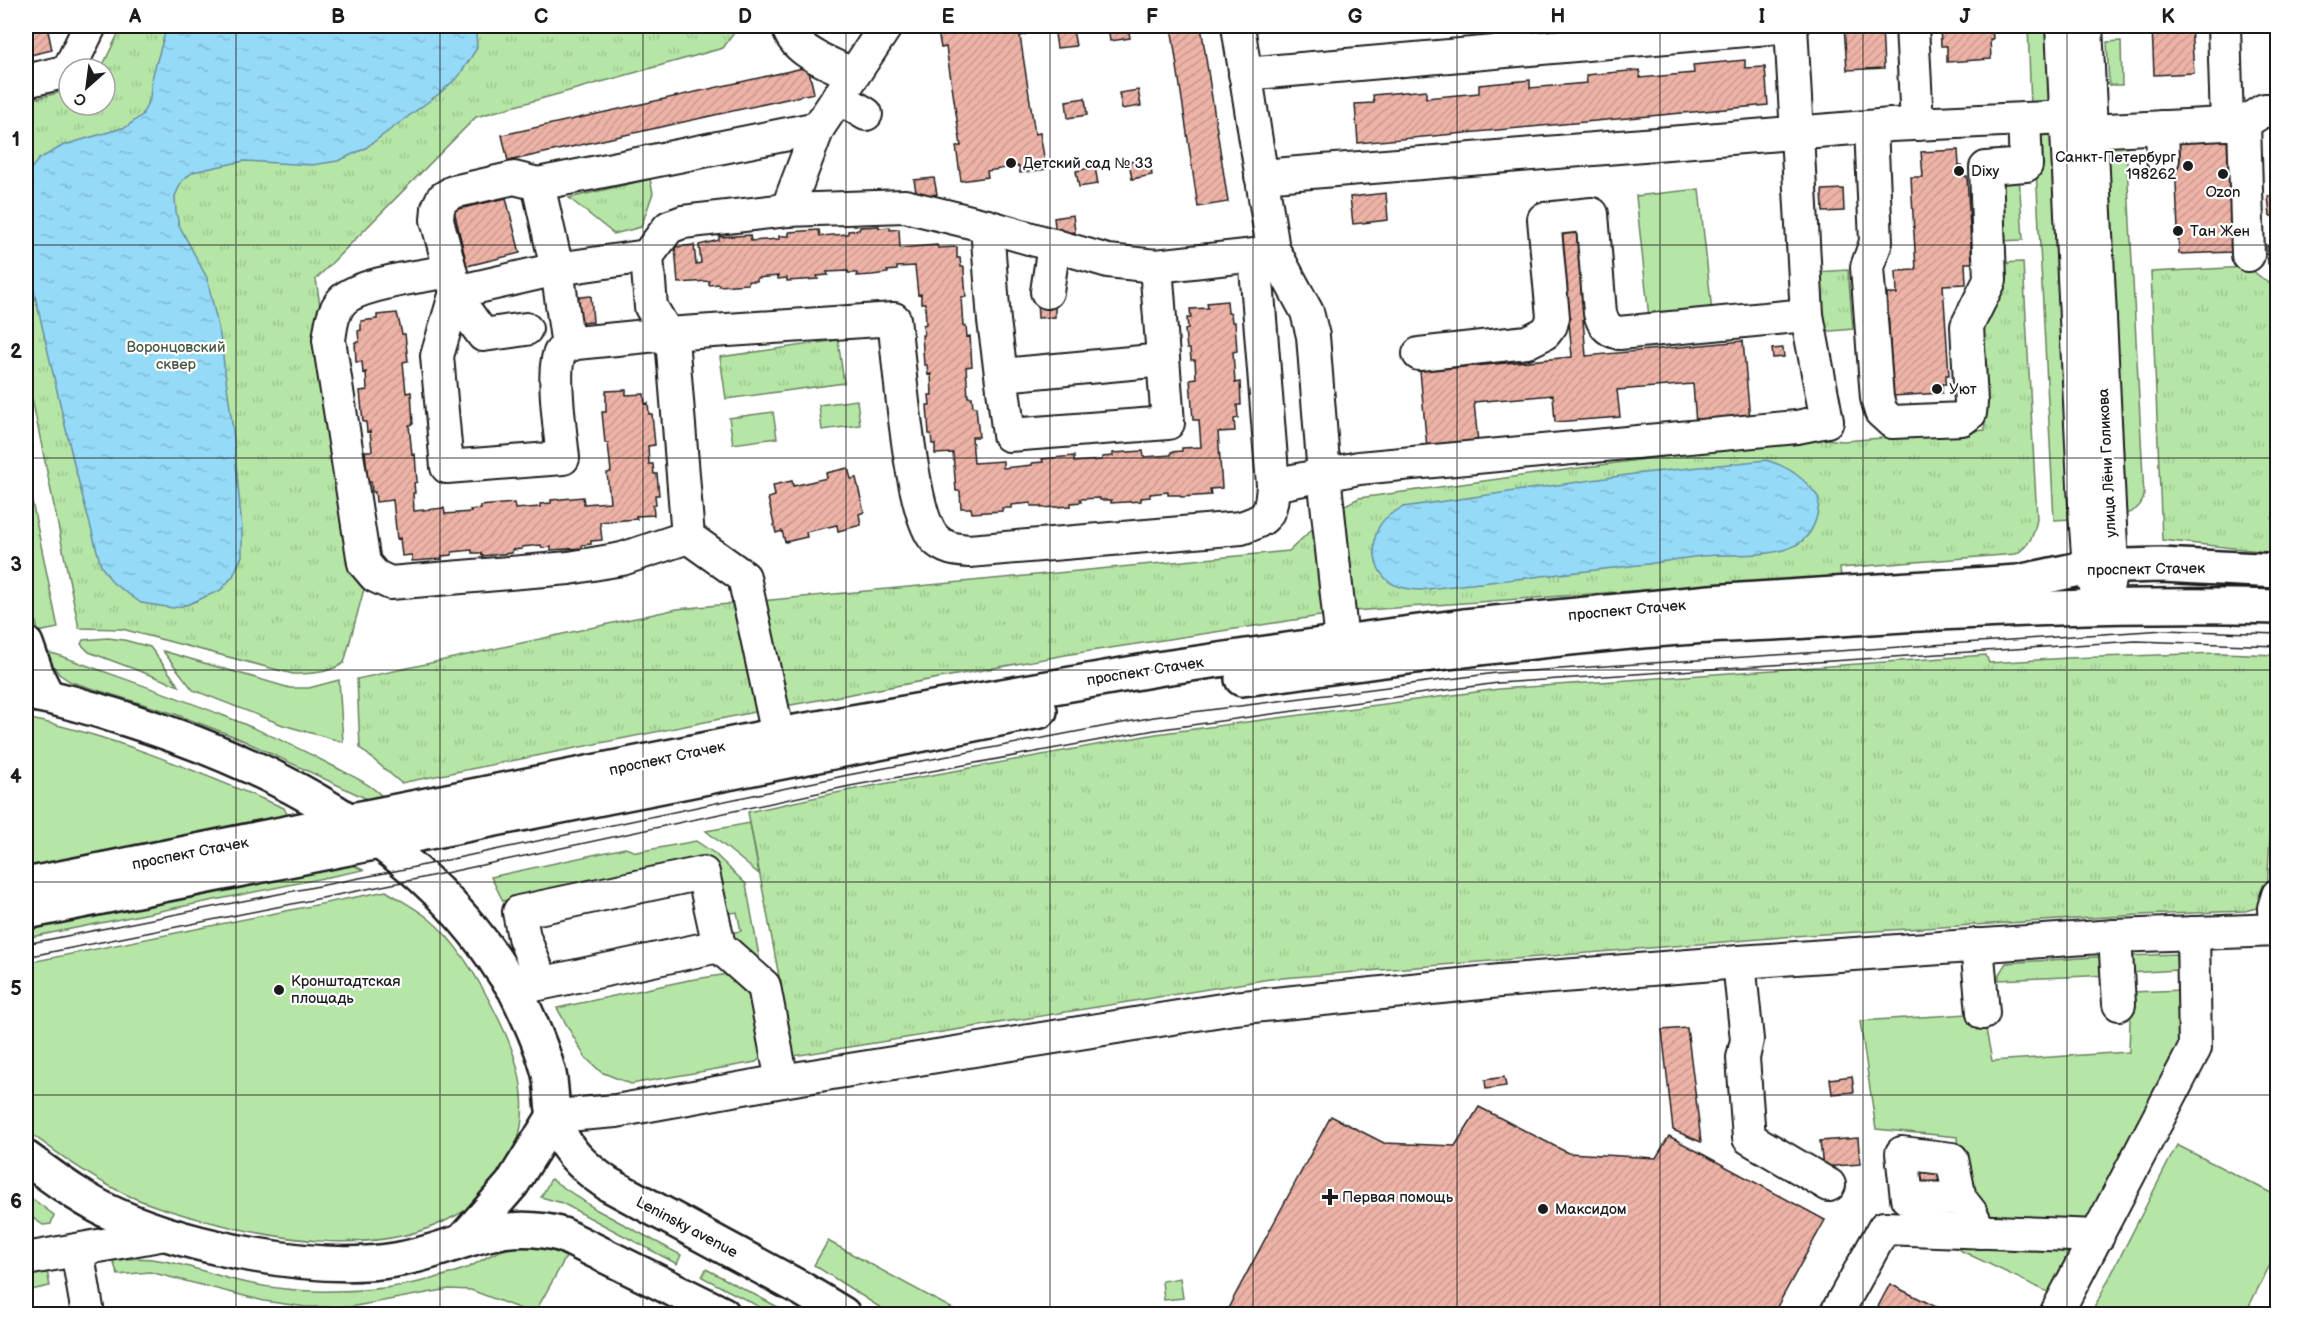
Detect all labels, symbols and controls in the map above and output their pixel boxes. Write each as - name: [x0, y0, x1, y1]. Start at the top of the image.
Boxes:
- text: A: [128, 5, 142, 29]
- text: B: [331, 5, 345, 29]
- text: C: [534, 5, 548, 29]
- text: D: [738, 5, 752, 29]
- text: E: [942, 5, 955, 29]
- text: F: [1146, 5, 1158, 29]
- text: G: [1348, 5, 1363, 29]
- text: H: [1551, 5, 1565, 29]
- text: I: [1759, 5, 1765, 29]
- text: J: [1960, 5, 1972, 29]
- text: K: [2161, 5, 2175, 29]
- north arrow: [57, 57, 117, 117]
- text: С: [71, 88, 90, 110]
- text: 1: [12, 128, 20, 152]
- place label: Санкт-Петербург 198262: [2055, 148, 2176, 184]
- place label: Детский сад № 33: [1023, 154, 1153, 173]
- marker: Детский сад № 33: [1004, 156, 1018, 170]
- marker: Санкт-Петербург 198262: [2181, 159, 2195, 173]
- place label: Dixy: [1971, 162, 2000, 181]
- marker: Dixy: [1952, 164, 1966, 178]
- marker: Ozon: [2216, 167, 2230, 181]
- place label: Ozon: [2205, 183, 2241, 202]
- place label: Тан Жен: [2190, 222, 2250, 241]
- marker: Тан Жен: [2171, 224, 2185, 238]
- park label: Воронцовский сквер: [127, 338, 225, 374]
- text: 2: [10, 340, 22, 364]
- place label: Уют: [1949, 380, 1977, 399]
- marker: Уют: [1930, 382, 1944, 396]
- street label: улица Лёни Голикова: [2094, 388, 2121, 538]
- text: 3: [10, 553, 22, 577]
- street label: проспект Стачек: [2087, 559, 2205, 580]
- street label: проспект Стачек: [1567, 596, 1687, 625]
- street label: проспект Стачек: [1085, 653, 1205, 690]
- street label: проспект Стачек: [607, 737, 727, 780]
- text: 4: [10, 765, 22, 789]
- street label: проспект Стачек: [130, 833, 250, 874]
- place label: Кронштадтская площадь: [291, 972, 401, 1008]
- text: 5: [10, 977, 22, 1001]
- marker: Кронштадтская площадь: [272, 983, 286, 997]
- place label: Первая помощь: [1342, 1188, 1454, 1207]
- text: 6: [10, 1190, 22, 1214]
- marker: Первая помощь: [1323, 1190, 1337, 1204]
- street label: Leninsky avenue: [633, 1193, 741, 1262]
- place label: Максидом: [1555, 1200, 1627, 1219]
- marker: Максидом: [1536, 1202, 1550, 1216]

